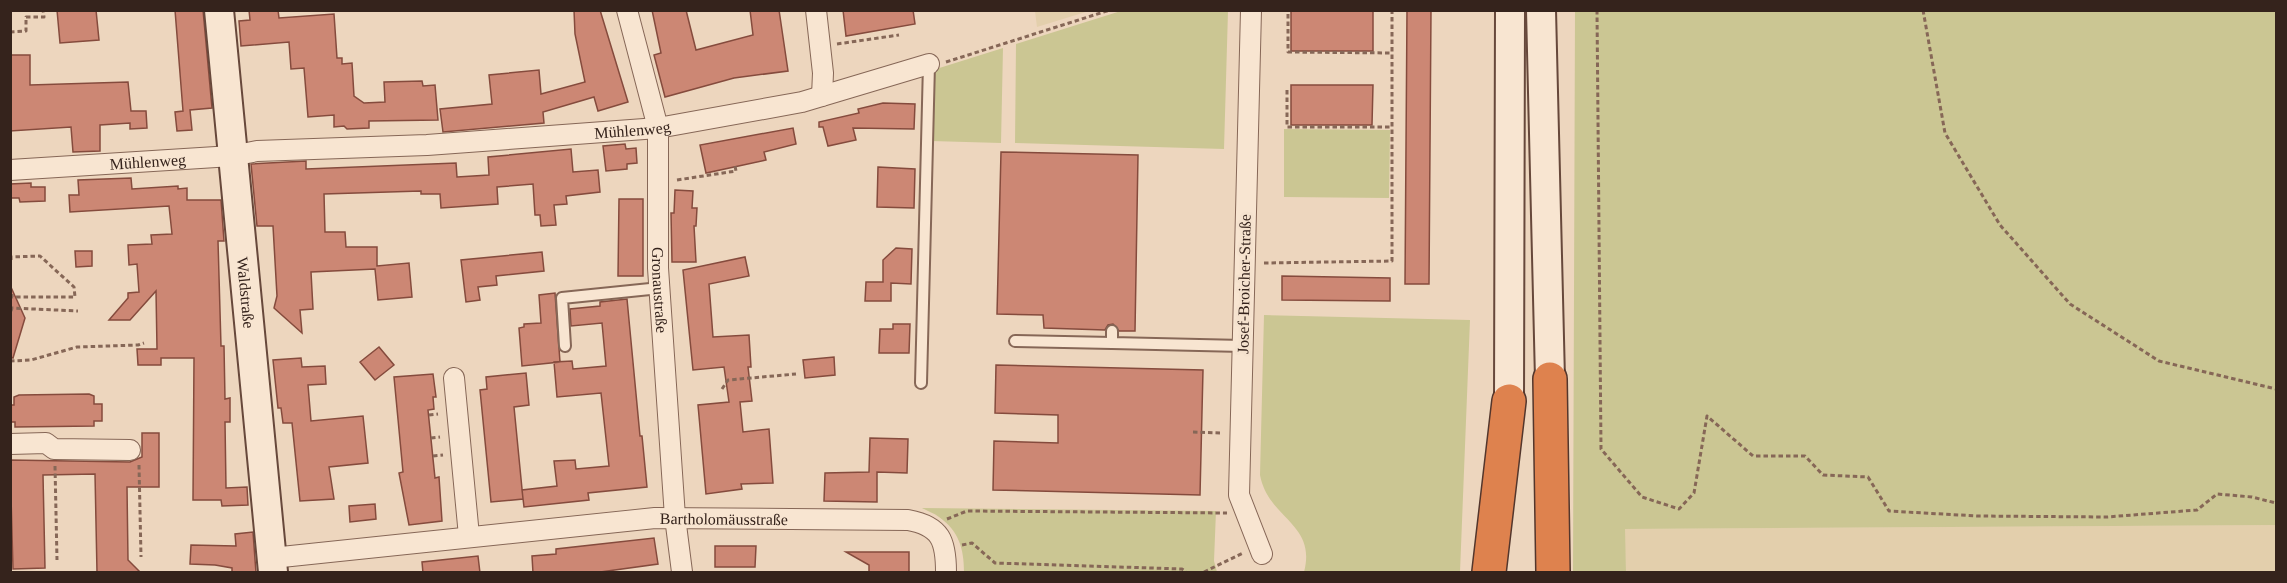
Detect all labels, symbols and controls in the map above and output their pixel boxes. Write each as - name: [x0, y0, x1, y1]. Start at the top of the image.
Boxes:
- street label: Mühlenweg: [594, 117, 672, 141]
- street label: Mühlenweg: [109, 150, 186, 172]
- street label: Josef-Broicher-Straße: [1234, 214, 1254, 354]
- street label: Gronaustraße: [650, 247, 671, 334]
- street label: Waldstraße: [234, 256, 258, 329]
- street label: Bartholomäusstraße: [660, 510, 788, 528]

